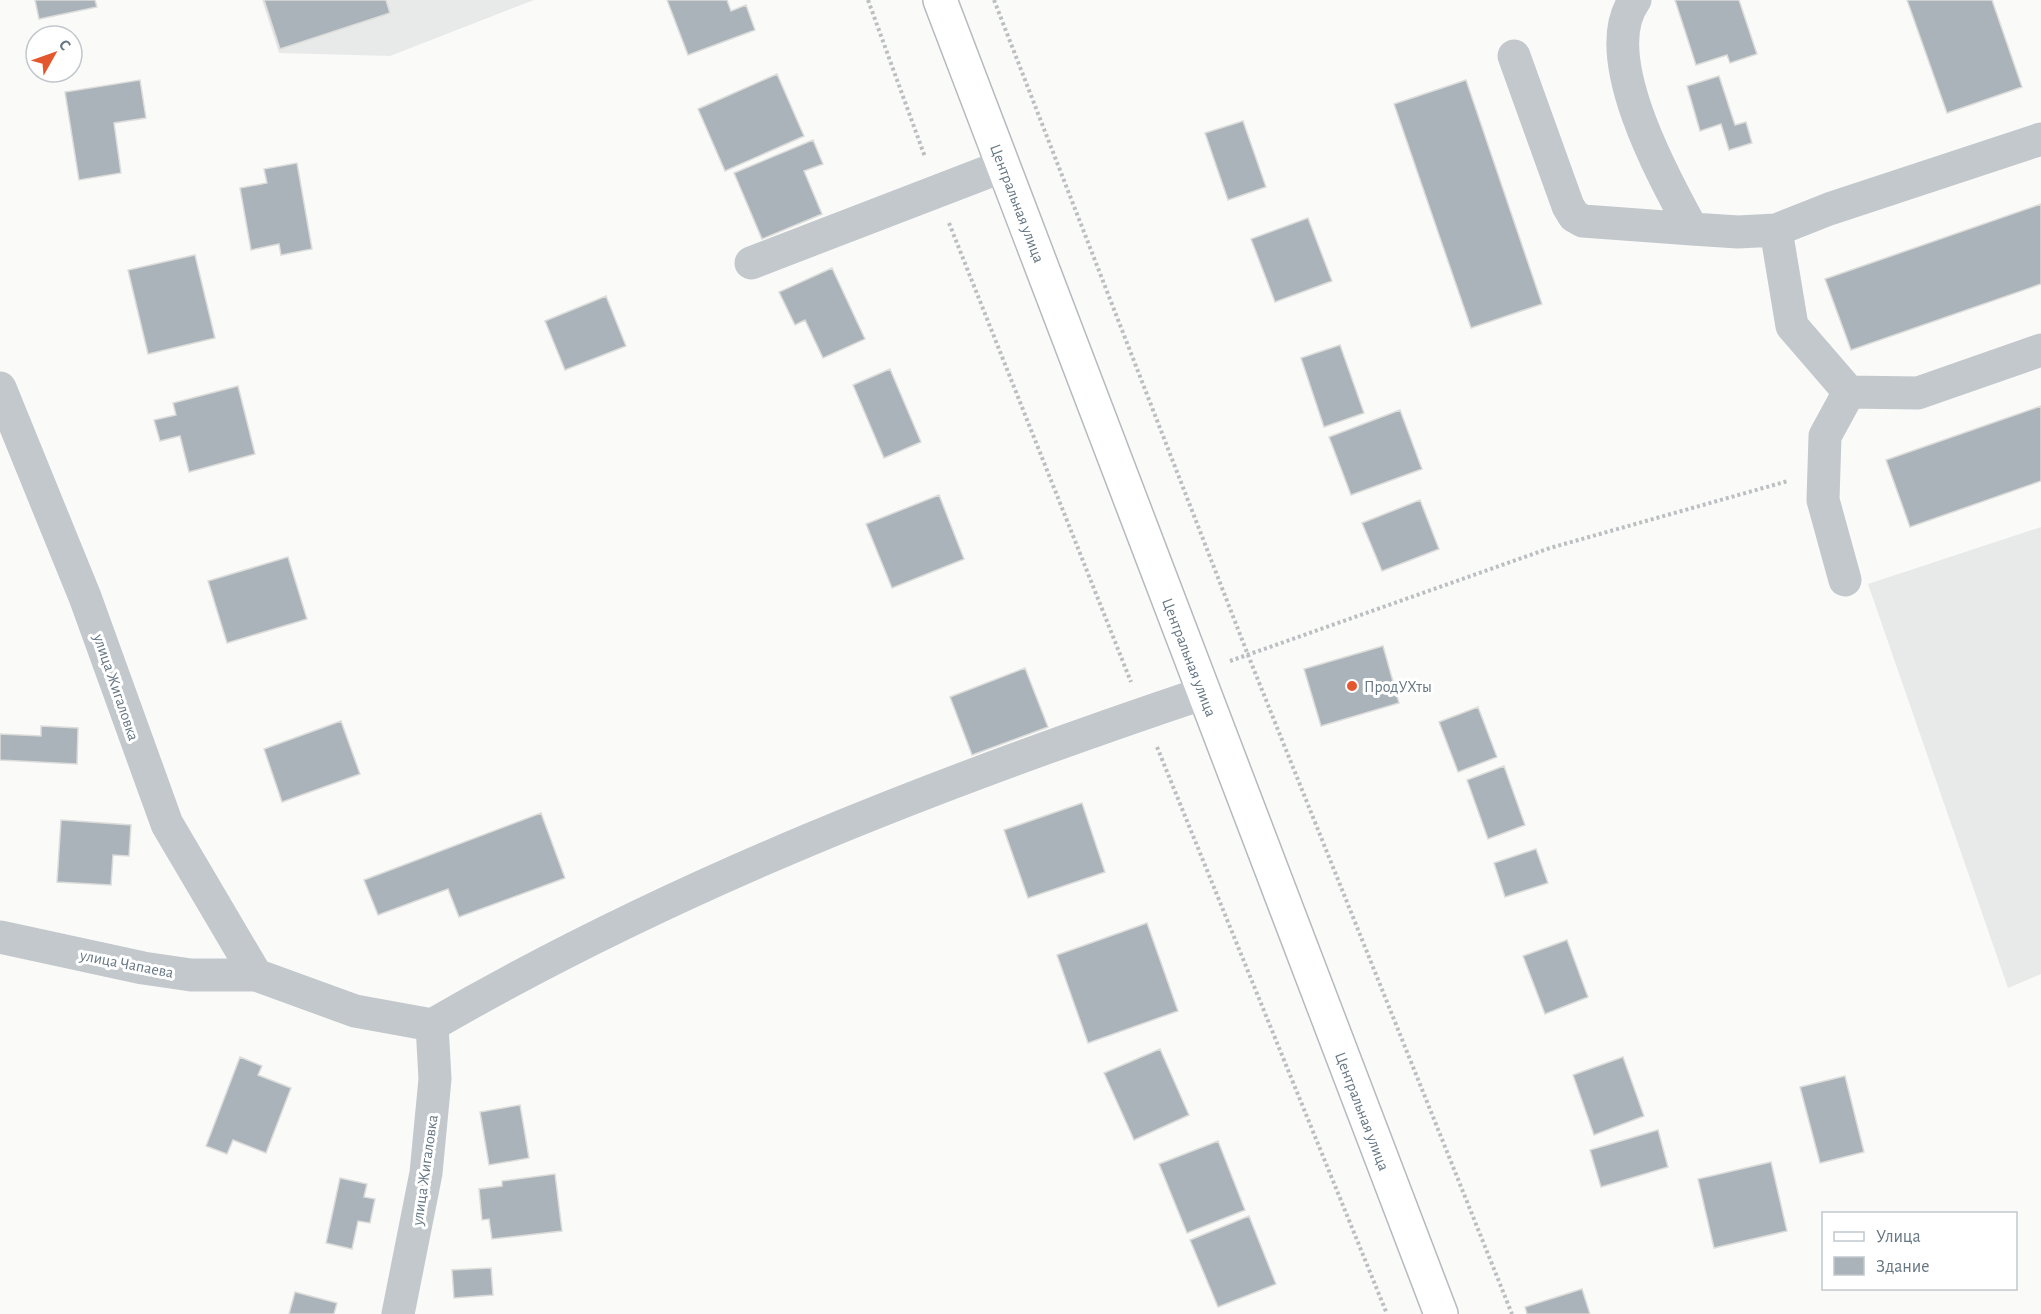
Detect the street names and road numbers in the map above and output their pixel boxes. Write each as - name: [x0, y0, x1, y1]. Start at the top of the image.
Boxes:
- street label: Центральная улица: [986, 142, 1047, 265]
- street label: Центральная улица: [1158, 596, 1219, 719]
- street label: улица Жигаловка: [89, 631, 142, 743]
- street label: улица Чапаева: [78, 947, 175, 982]
- street label: Центральная улица: [1331, 1050, 1392, 1173]
- street label: улица Жигаловка: [409, 1114, 442, 1228]

